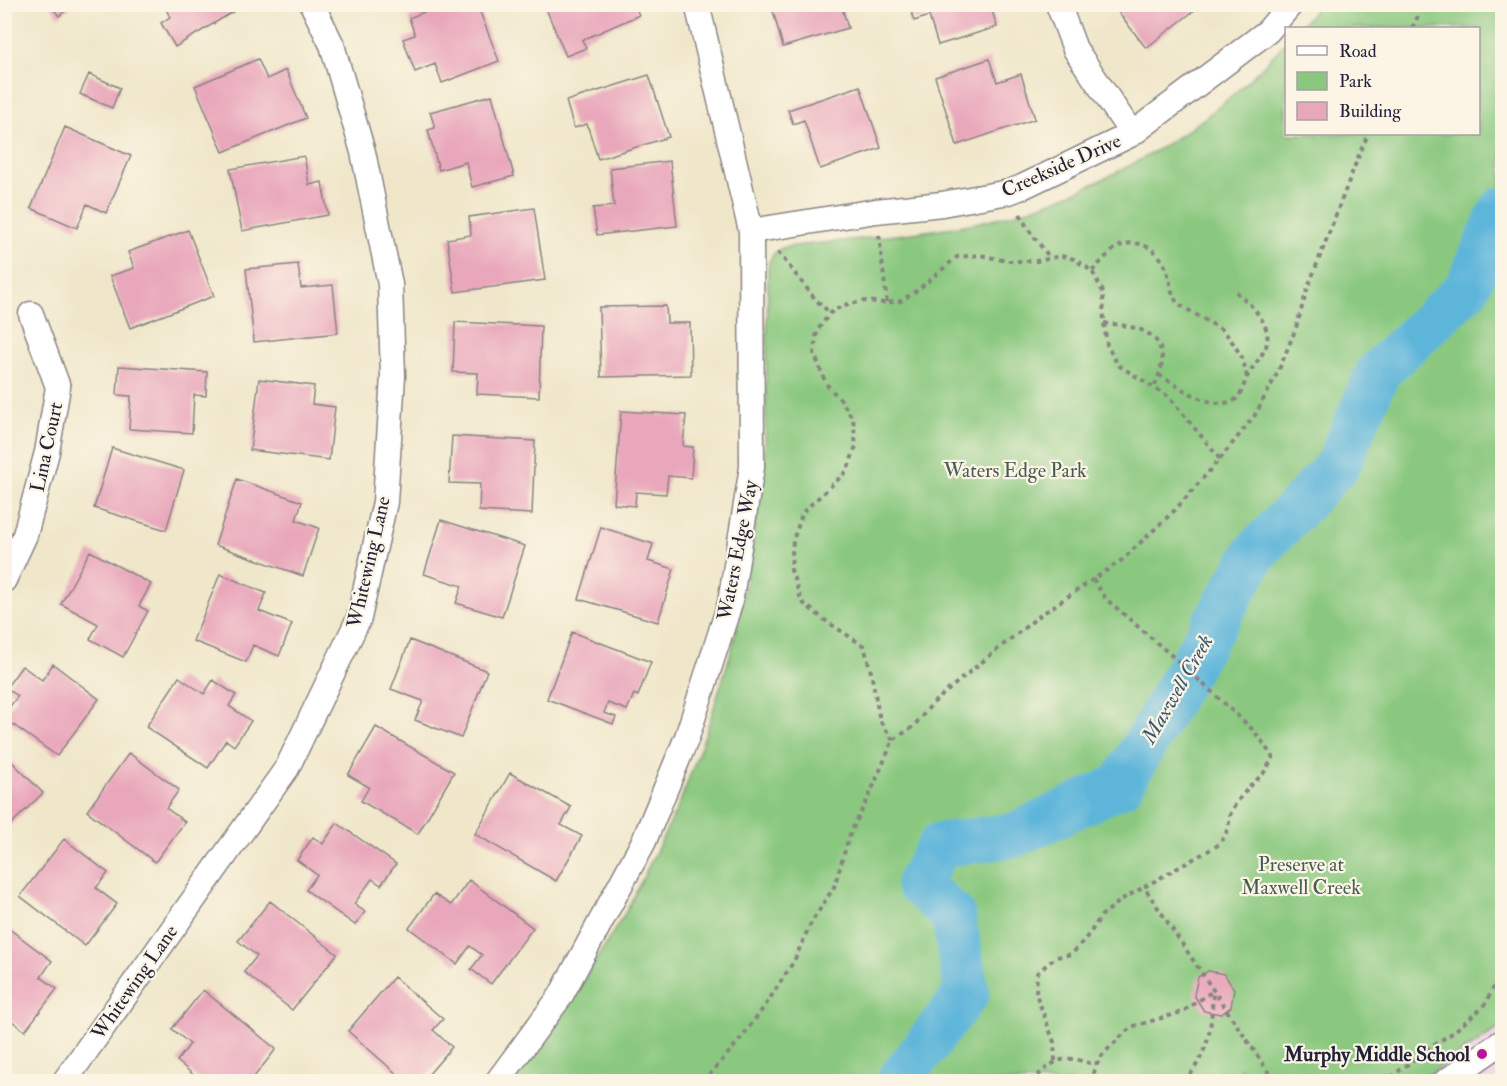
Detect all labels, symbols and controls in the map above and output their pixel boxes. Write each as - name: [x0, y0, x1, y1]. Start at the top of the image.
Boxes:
- legend: [1285, 27, 1480, 135]
- text: Road: [1339, 40, 1377, 63]
- text: Park: [1339, 70, 1372, 93]
- text: Building: [1339, 100, 1402, 123]
- street label: Creekside Drive: [998, 128, 1125, 203]
- street label: Lina Court: [25, 399, 68, 494]
- park label: Waters Edge Park: [942, 458, 1087, 483]
- street label: Waters Edge Way: [711, 477, 764, 623]
- street label: Whitewing Lane: [341, 494, 396, 631]
- water label: Maxwell Creek: [1134, 630, 1219, 750]
- park label: Preserve at Maxwell Creek: [1241, 852, 1361, 900]
- street label: Whitewing Lane: [85, 920, 183, 1045]
- place label: Murphy Middle School: [1283, 1042, 1471, 1068]
- marker: Murphy Middle School: [1475, 1047, 1489, 1061]

